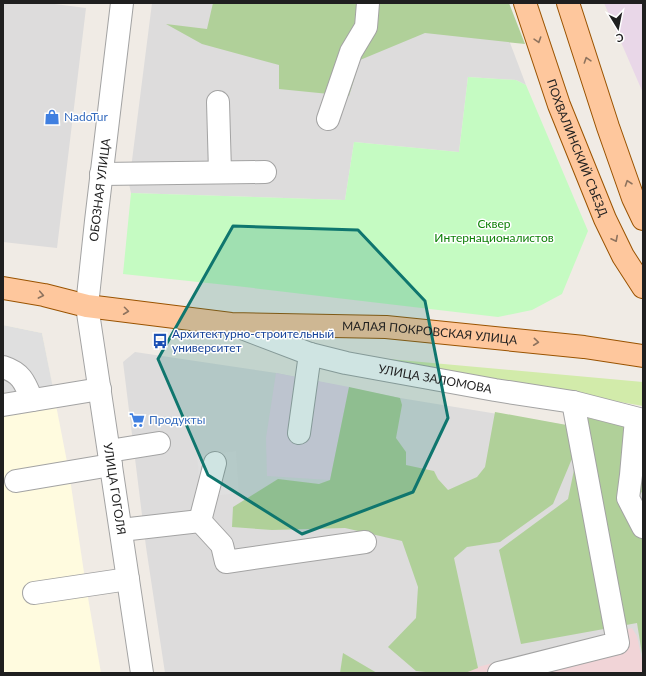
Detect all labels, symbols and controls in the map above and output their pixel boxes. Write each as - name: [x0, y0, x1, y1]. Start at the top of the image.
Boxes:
- north arrow: [598, 8, 638, 48]
- text: С: [614, 31, 625, 45]
- one-way arrow: [533, 36, 541, 43]
- one-way arrow: [583, 57, 592, 64]
- street label: ПОХВАЛИНСКИЙ СЪЕЗД: [544, 77, 611, 219]
- shop icon: NadoTur: [43, 108, 61, 126]
- place label: NadoTur: [64, 109, 109, 124]
- street label: ОБОЗНАЯ УЛИЦА: [86, 137, 113, 242]
- one-way arrow: [624, 180, 633, 187]
- park label: Сквер Интернационалистов: [434, 216, 554, 245]
- one-way arrow: [610, 235, 618, 243]
- one-way arrow: [38, 290, 45, 299]
- one-way arrow: [123, 306, 129, 315]
- street label: МАЛАЯ ПОКРОВСКАЯ УЛИЦА: [342, 318, 519, 347]
- place label: Архитектурно-строительный университет: [172, 326, 334, 355]
- bus stop icon: Архитектурно-строительный университет: [151, 332, 169, 350]
- one-way arrow: [533, 338, 539, 347]
- street label: УЛИЦА ЗАЛОМОВА: [377, 361, 494, 396]
- supermarket icon: Продукты: [128, 411, 146, 429]
- place label: Продукты: [149, 412, 205, 427]
- street label: УЛИЦА ГОГОЛЯ: [101, 442, 129, 536]

